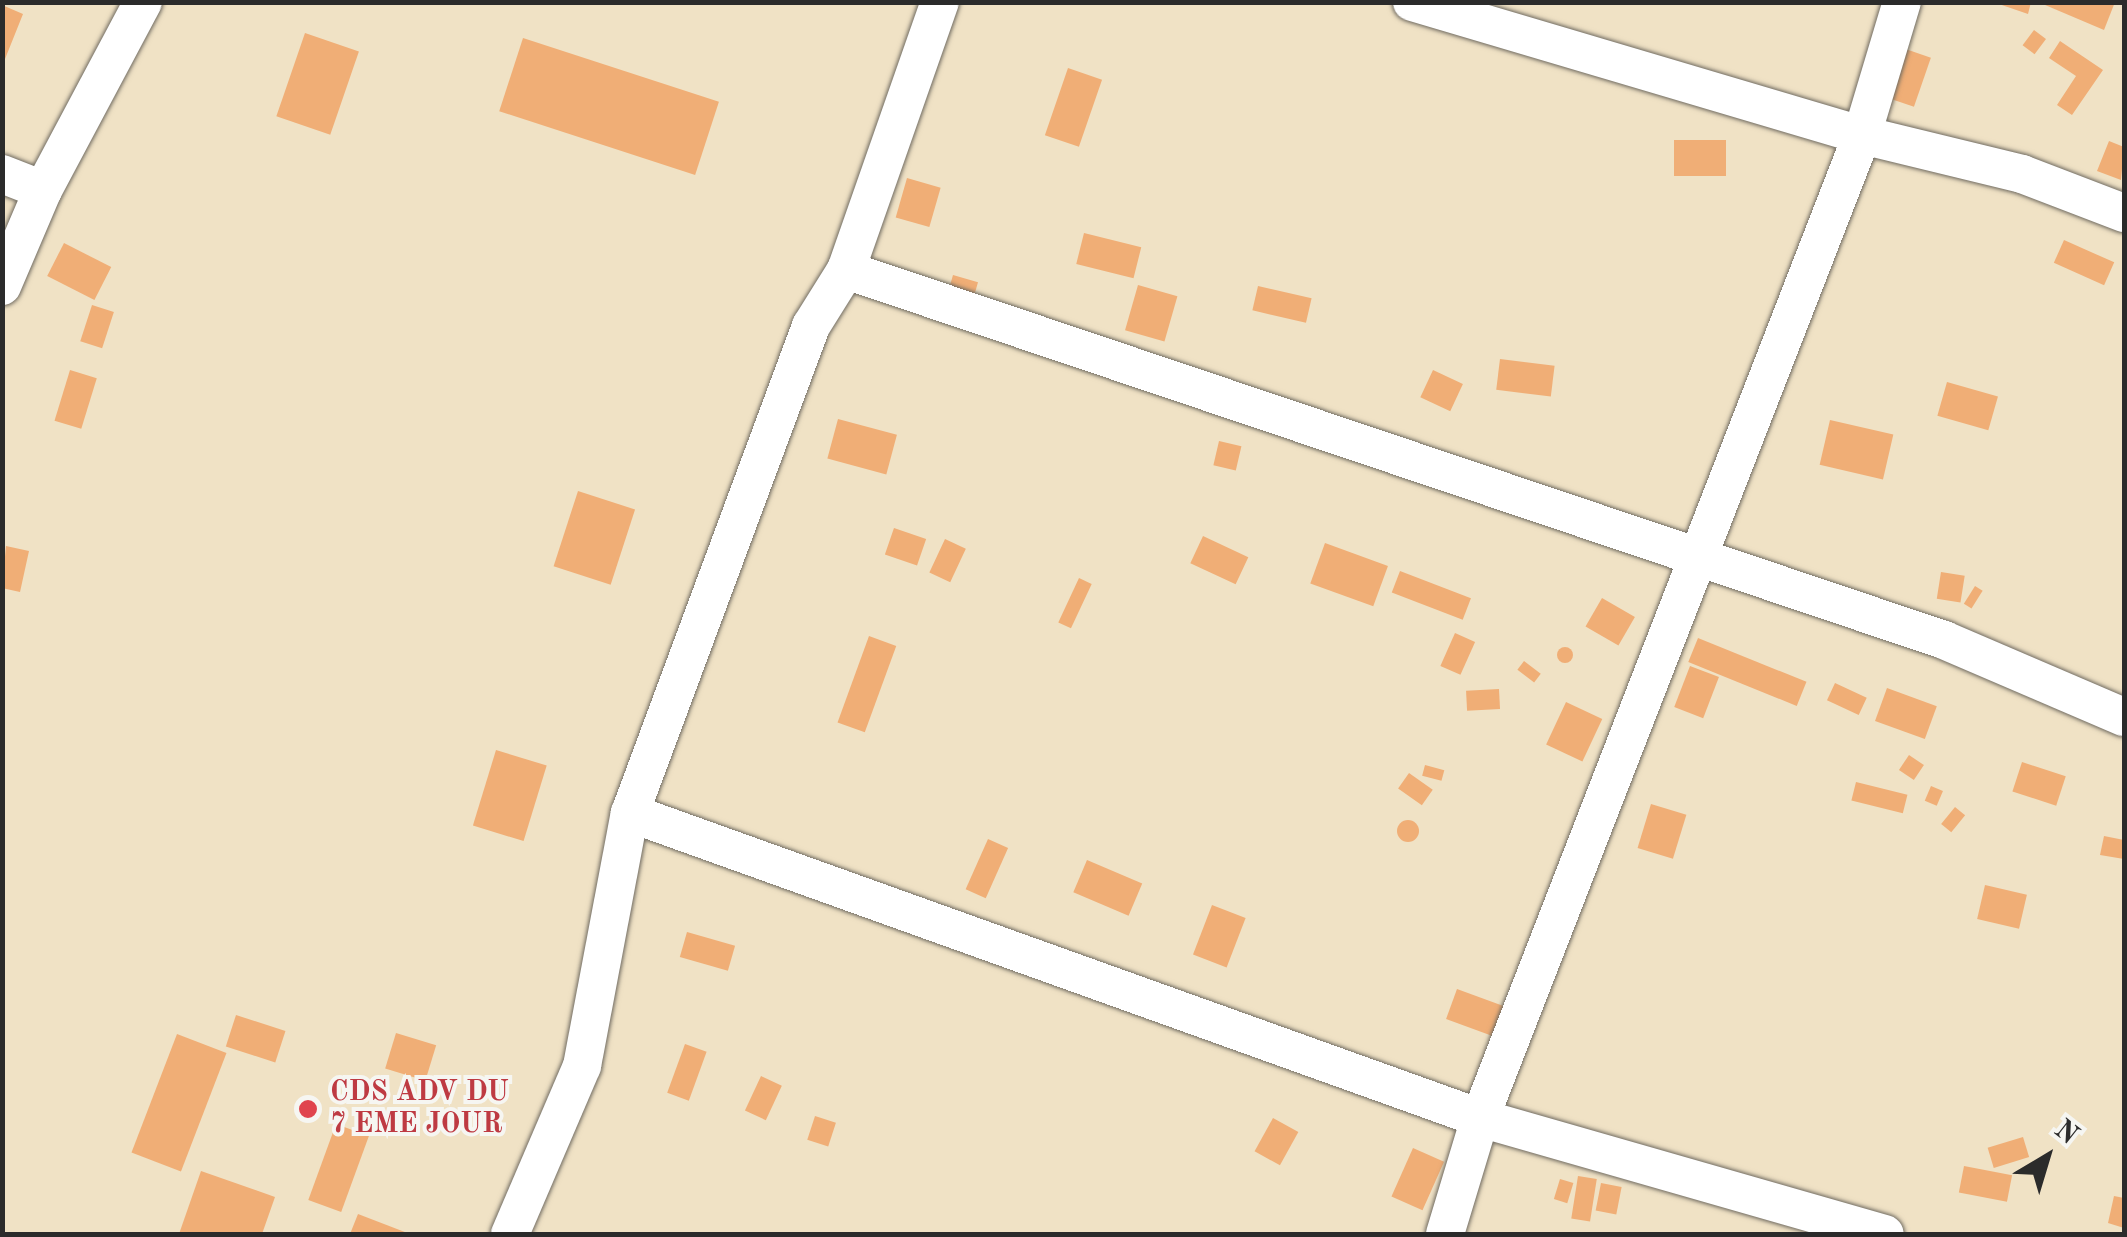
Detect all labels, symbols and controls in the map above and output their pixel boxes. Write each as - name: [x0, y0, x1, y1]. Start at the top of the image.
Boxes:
- place label: CDS ADV DU 7 EME JOUR: [330, 1076, 509, 1142]
- marker: CDS ADV DU 7 EME JOUR: [295, 1096, 321, 1122]
- north arrow: [1997, 1107, 2097, 1207]
- text: N: [2048, 1116, 2083, 1151]

